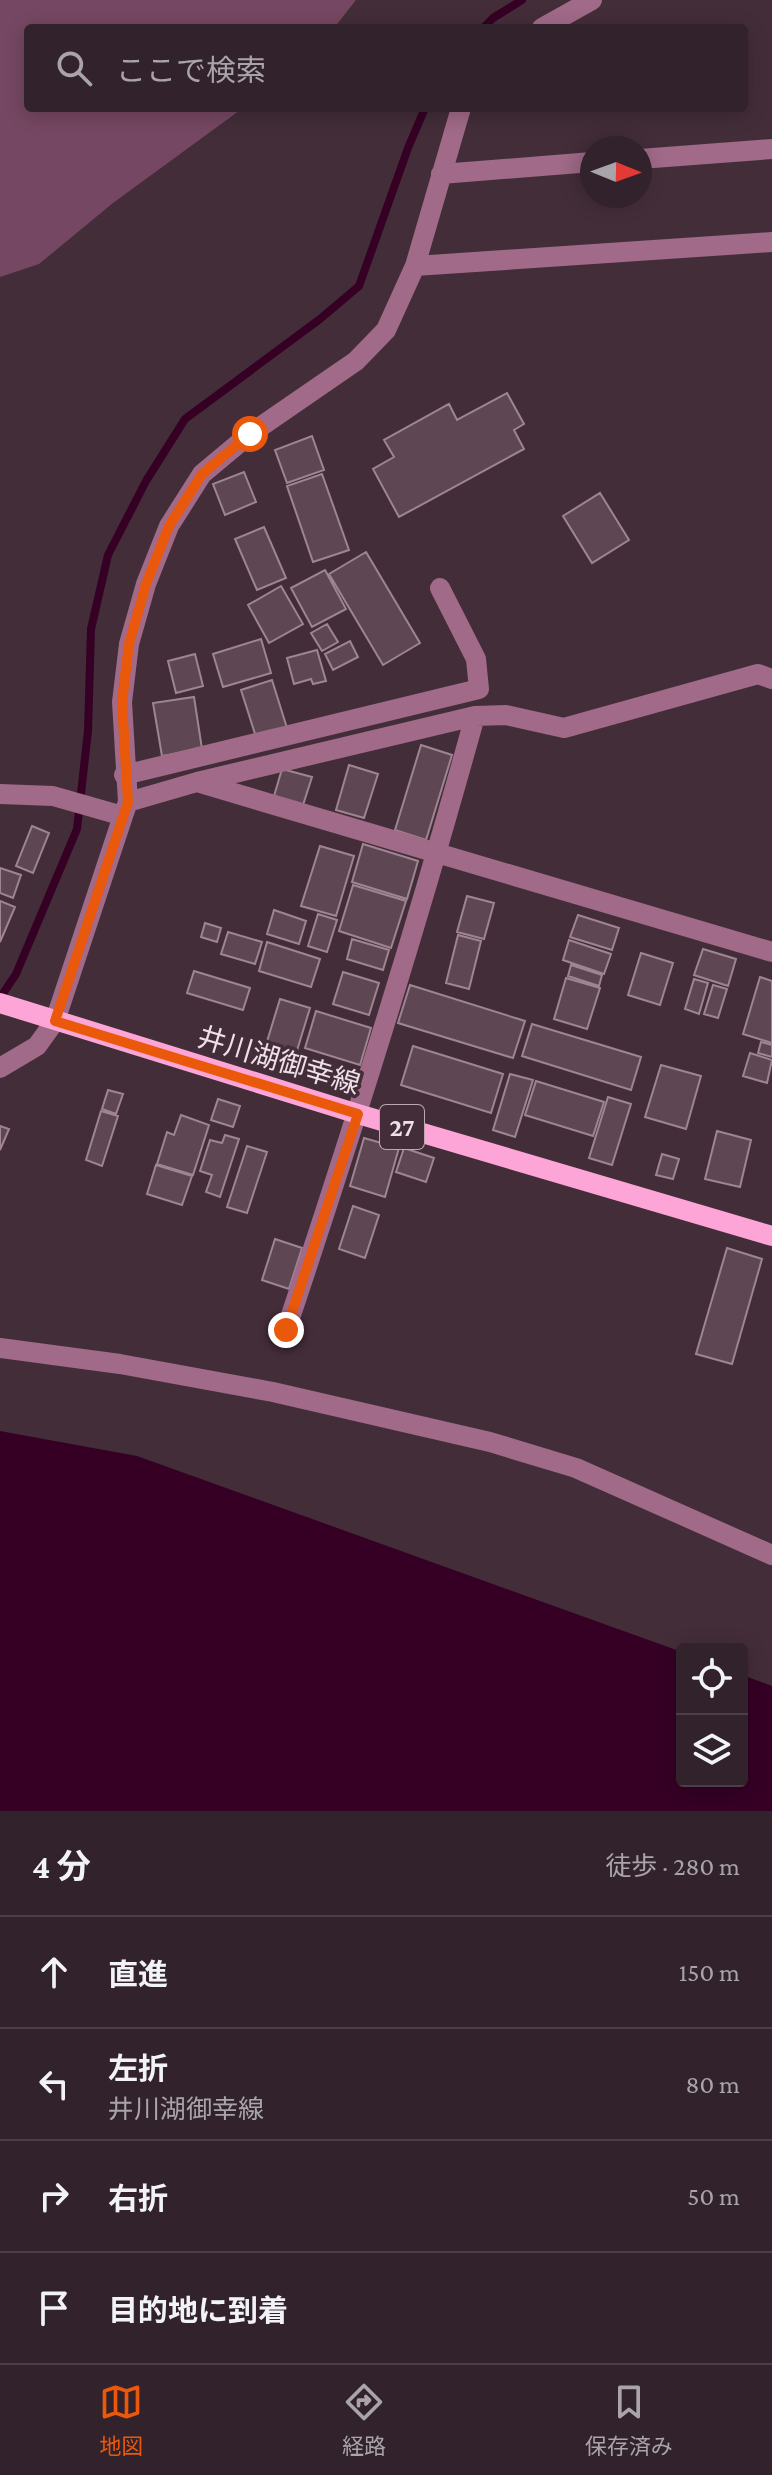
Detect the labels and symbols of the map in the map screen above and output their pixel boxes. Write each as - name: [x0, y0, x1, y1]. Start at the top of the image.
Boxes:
- north arrow: [580, 136, 652, 208]
- route start: [232, 416, 268, 452]
- street label: 井川湖御幸線: [194, 1021, 364, 1100]
- road number: 27: [380, 1105, 424, 1149]
- route end: [268, 1312, 304, 1348]

